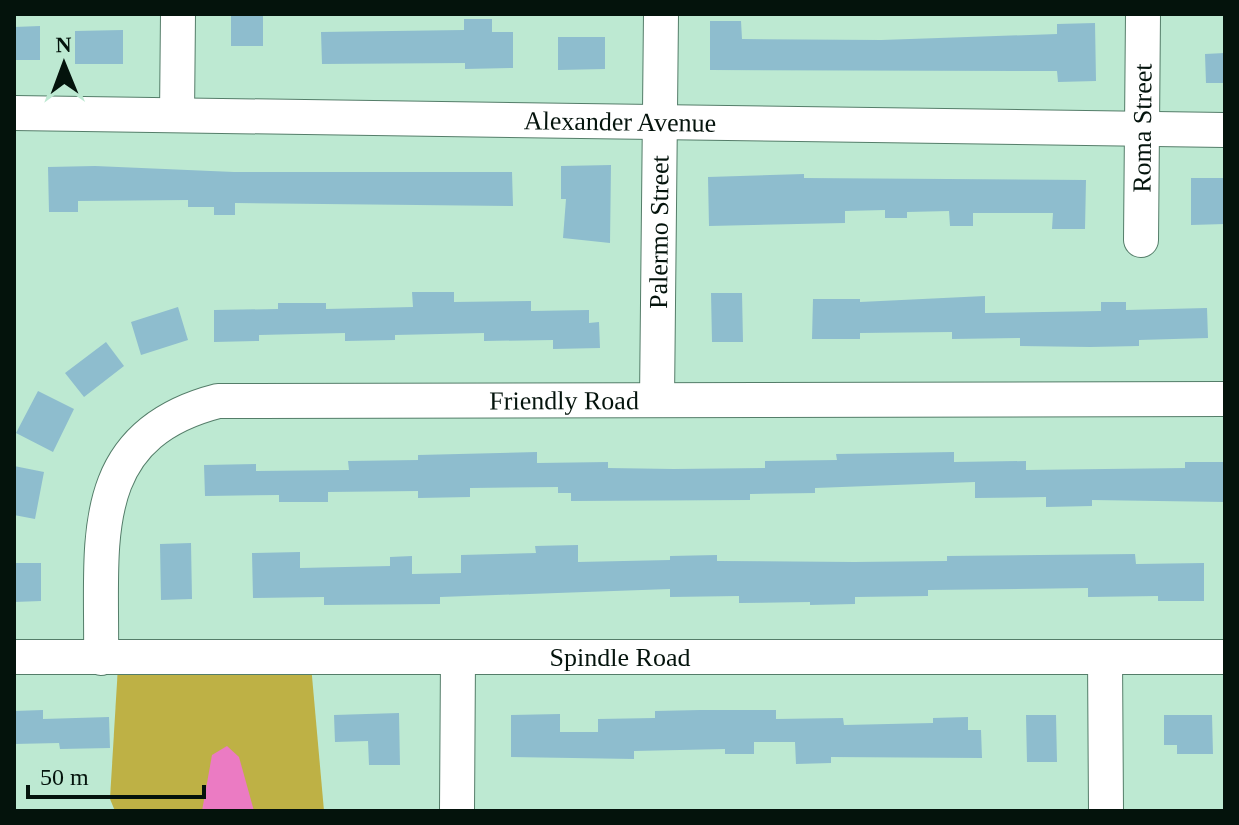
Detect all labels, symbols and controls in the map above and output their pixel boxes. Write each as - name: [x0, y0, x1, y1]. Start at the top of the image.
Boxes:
- north arrow: [24, 24, 104, 104]
- text: N: [55, 32, 72, 57]
- street label: Roma Street: [1127, 62, 1158, 193]
- street label: Alexander Avenue: [524, 106, 716, 138]
- street label: Palermo Street: [644, 154, 675, 309]
- street label: Friendly Road: [489, 386, 639, 415]
- street label: Spindle Road: [550, 643, 690, 672]
- scale bar: [28, 749, 204, 799]
- text: 50 m: [40, 764, 89, 790]

